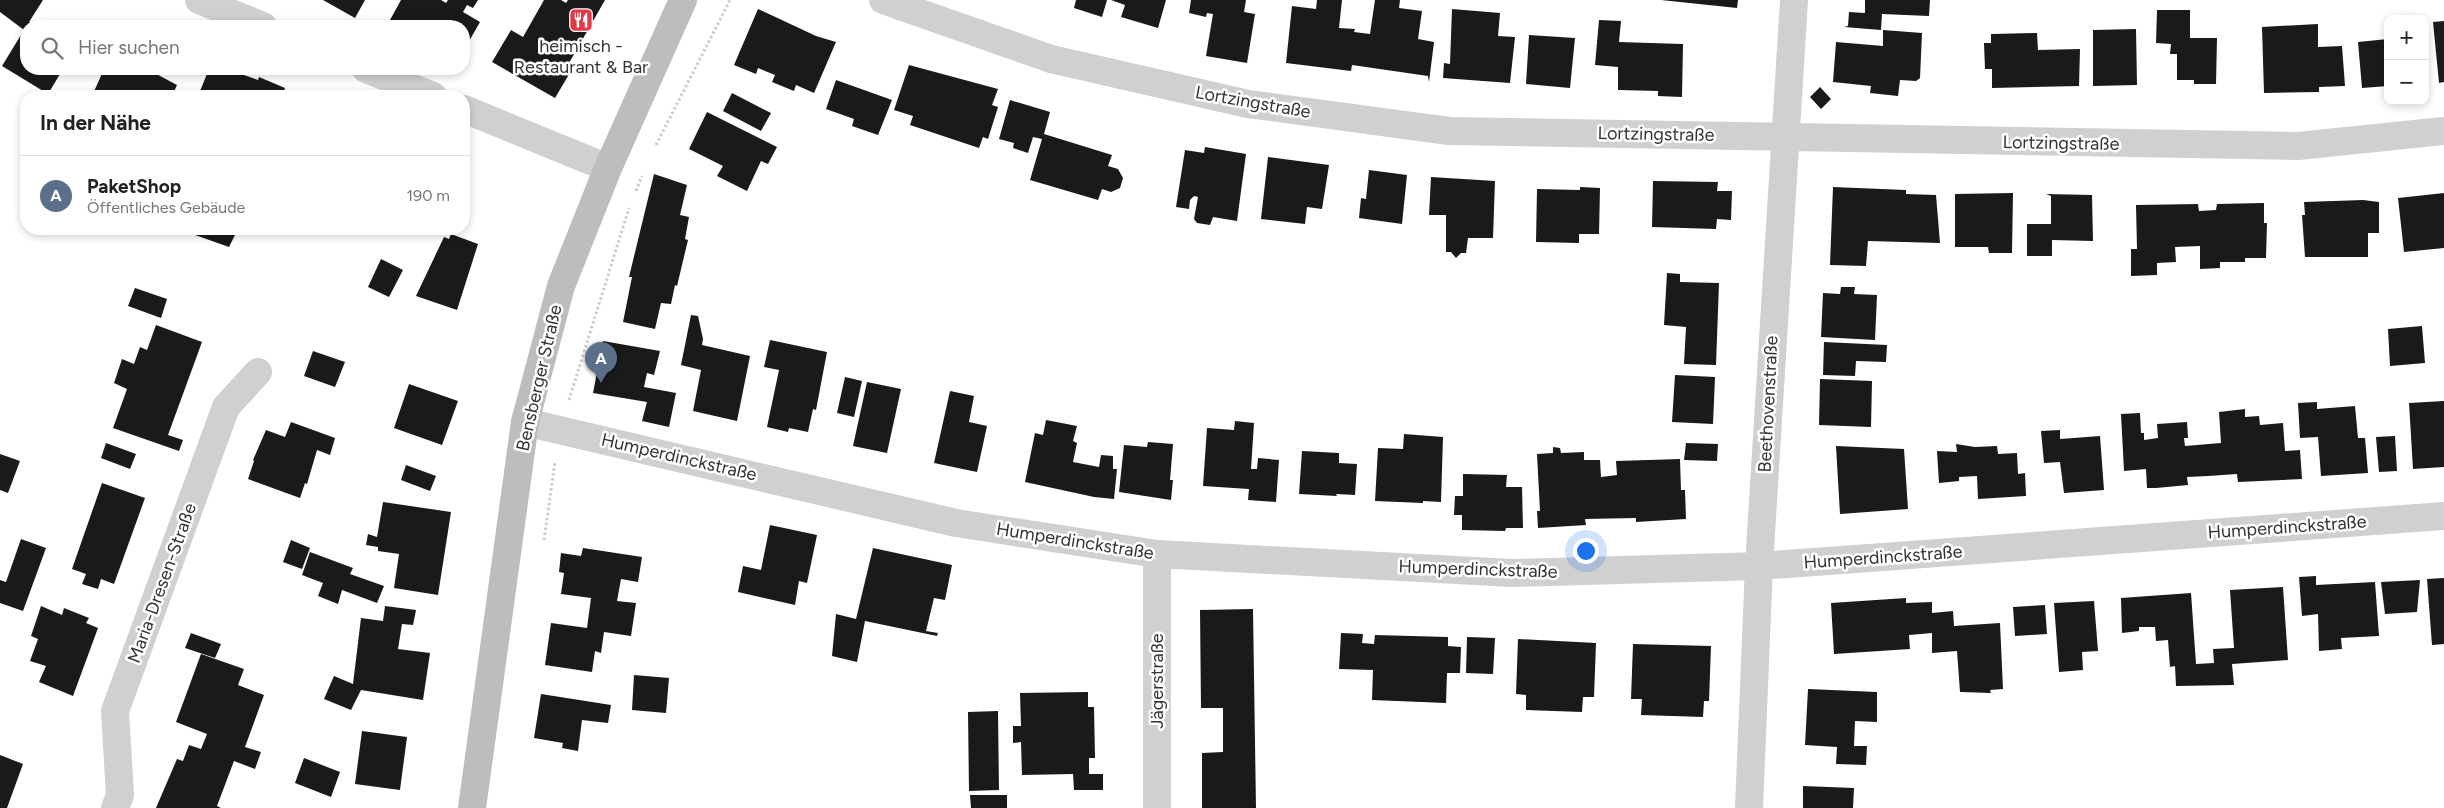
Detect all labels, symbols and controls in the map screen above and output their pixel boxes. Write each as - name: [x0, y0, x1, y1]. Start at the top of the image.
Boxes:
- restaurant icon: heimisch - Restaurant & Bar: [568, 7, 594, 33]
- map controls: [2384, 15, 2429, 105]
- button: +: [2384, 15, 2429, 60]
- search box: [20, 20, 470, 75]
- icon: search: [38, 34, 66, 62]
- place label: heimisch - Restaurant & Bar: [514, 35, 648, 78]
- text: Hier suchen: [78, 36, 179, 59]
- button: −: [2384, 60, 2429, 105]
- street label: Lortzingstraße: [1194, 81, 1313, 123]
- text: In der Nähe: [40, 110, 151, 135]
- street label: Lortzingstraße: [1597, 122, 1715, 146]
- street label: Lortzingstraße: [2002, 131, 2120, 155]
- text: PaketShop: [87, 175, 181, 198]
- text: A: [50, 186, 62, 205]
- text: 190 m: [407, 186, 450, 205]
- text: Öffentliches Gebäude: [87, 198, 245, 217]
- street label: Bensberger Straße: [511, 302, 567, 453]
- street label: Beethovenstraße: [1753, 335, 1783, 473]
- pin: A: [585, 342, 617, 383]
- street label: Humperdinckstraße: [599, 428, 759, 486]
- street label: Maria-Dresen-Straße: [123, 500, 201, 666]
- street label: Humperdinckstraße: [2207, 510, 2367, 544]
- street label: Humperdinckstraße: [995, 518, 1155, 564]
- your location: [1573, 538, 1599, 564]
- street label: Humperdinckstraße: [1803, 540, 1963, 574]
- street label: Humperdinckstraße: [1398, 555, 1558, 583]
- street label: Jägerstraße: [1146, 633, 1168, 729]

